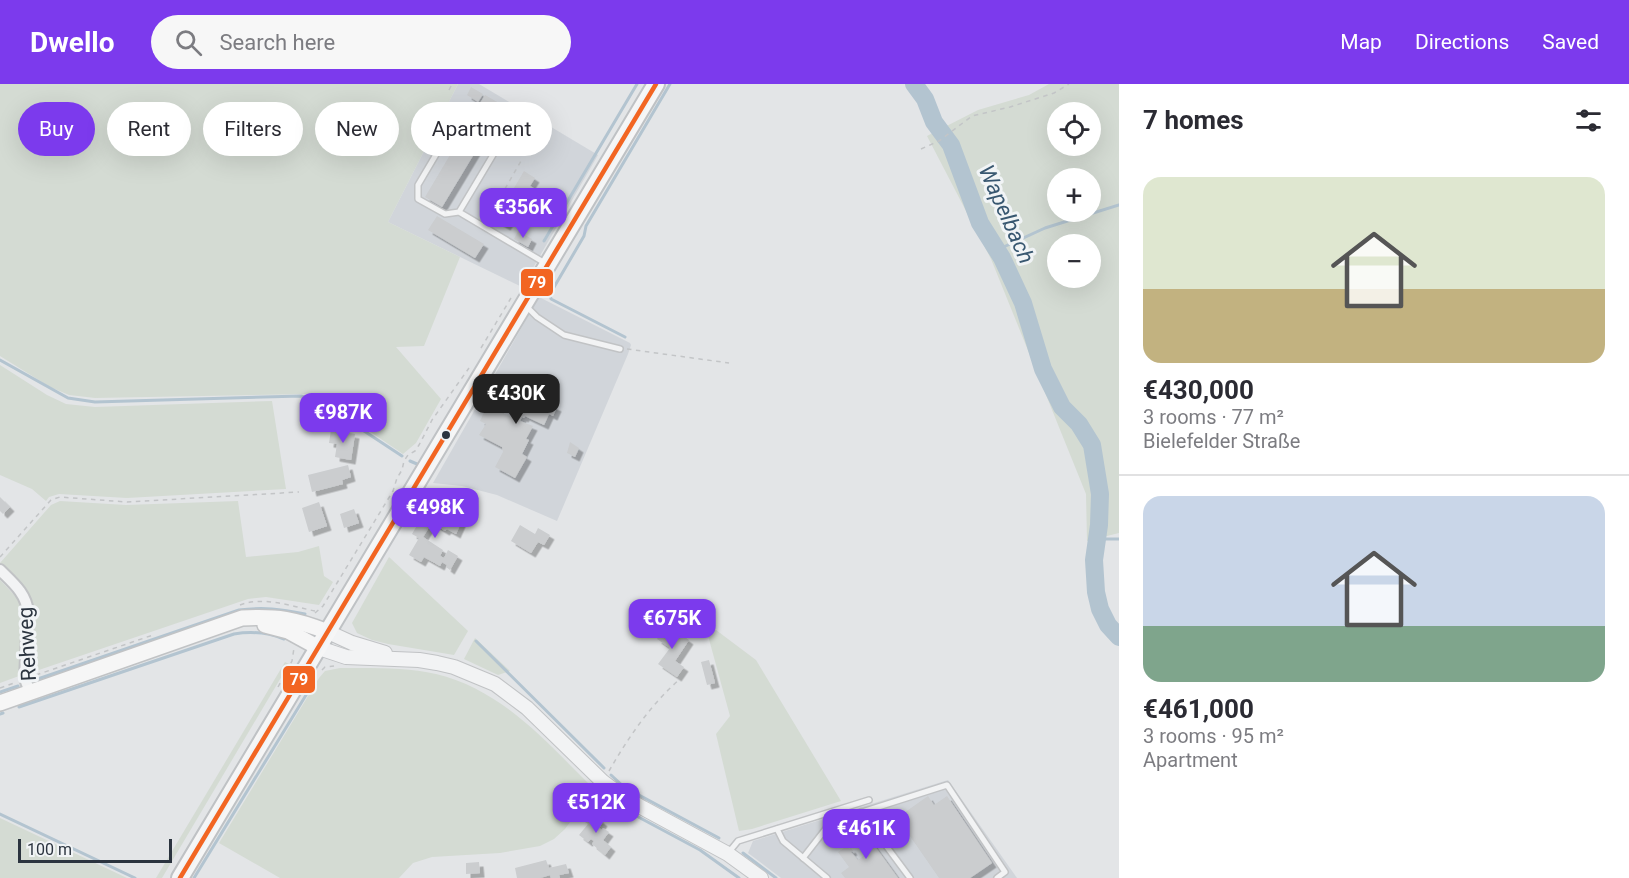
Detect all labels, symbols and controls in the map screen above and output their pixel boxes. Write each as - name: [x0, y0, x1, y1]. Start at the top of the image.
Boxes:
- search box: [151, 15, 571, 69]
- text: Dwello: [30, 26, 115, 59]
- icon: search: [172, 26, 205, 59]
- text: Search here: [220, 30, 335, 55]
- text: Map: [1340, 30, 1382, 54]
- text: Directions: [1415, 30, 1509, 54]
- text: Saved: [1542, 30, 1599, 54]
- chip: Buy: [18, 102, 95, 156]
- chip: Rent: [107, 102, 191, 156]
- chip: Filters: [203, 102, 303, 156]
- chip: New: [315, 102, 399, 156]
- chip: Apartment: [411, 102, 552, 156]
- map controls: [1047, 102, 1101, 288]
- button: locate: [1047, 102, 1101, 156]
- icon: filters: [1572, 104, 1605, 137]
- text: 7 homes: [1143, 105, 1244, 135]
- water label: Wapelbach: [974, 161, 1039, 267]
- button: +: [1047, 168, 1101, 222]
- pin: €356K: [481, 188, 565, 239]
- text: €356K: [494, 195, 552, 219]
- icon: home: [1320, 216, 1428, 324]
- button: −: [1047, 234, 1101, 288]
- line badge: 79: [520, 268, 554, 297]
- text: 79: [528, 273, 546, 292]
- pin: €430K: [474, 374, 558, 425]
- text: €430,000: [1143, 375, 1254, 405]
- text: €430K: [487, 381, 545, 405]
- pin: €987K: [301, 393, 385, 444]
- text: €987K: [314, 400, 372, 424]
- text: 3 rooms · 77 m²: [1143, 405, 1284, 429]
- unlabelled marker: [440, 429, 452, 441]
- text: Bielefelder Straße: [1143, 429, 1300, 453]
- pin: €498K: [393, 488, 477, 539]
- text: €498K: [406, 495, 464, 519]
- icon: home: [1320, 535, 1428, 643]
- pin: €675K: [630, 599, 714, 650]
- street label: Rehweg: [13, 606, 41, 682]
- text: €675K: [643, 606, 701, 630]
- line badge: 79: [282, 665, 316, 694]
- text: 79: [290, 670, 308, 689]
- text: €461,000: [1143, 694, 1254, 724]
- text: 3 rooms · 95 m²: [1143, 724, 1284, 748]
- text: Apartment: [1143, 748, 1238, 772]
- pin: €512K: [554, 783, 638, 834]
- text: €512K: [567, 790, 625, 814]
- pin: €461K: [824, 809, 908, 860]
- text: €461K: [837, 816, 895, 840]
- scale bar: [18, 836, 172, 864]
- text: 100 m: [27, 840, 72, 859]

